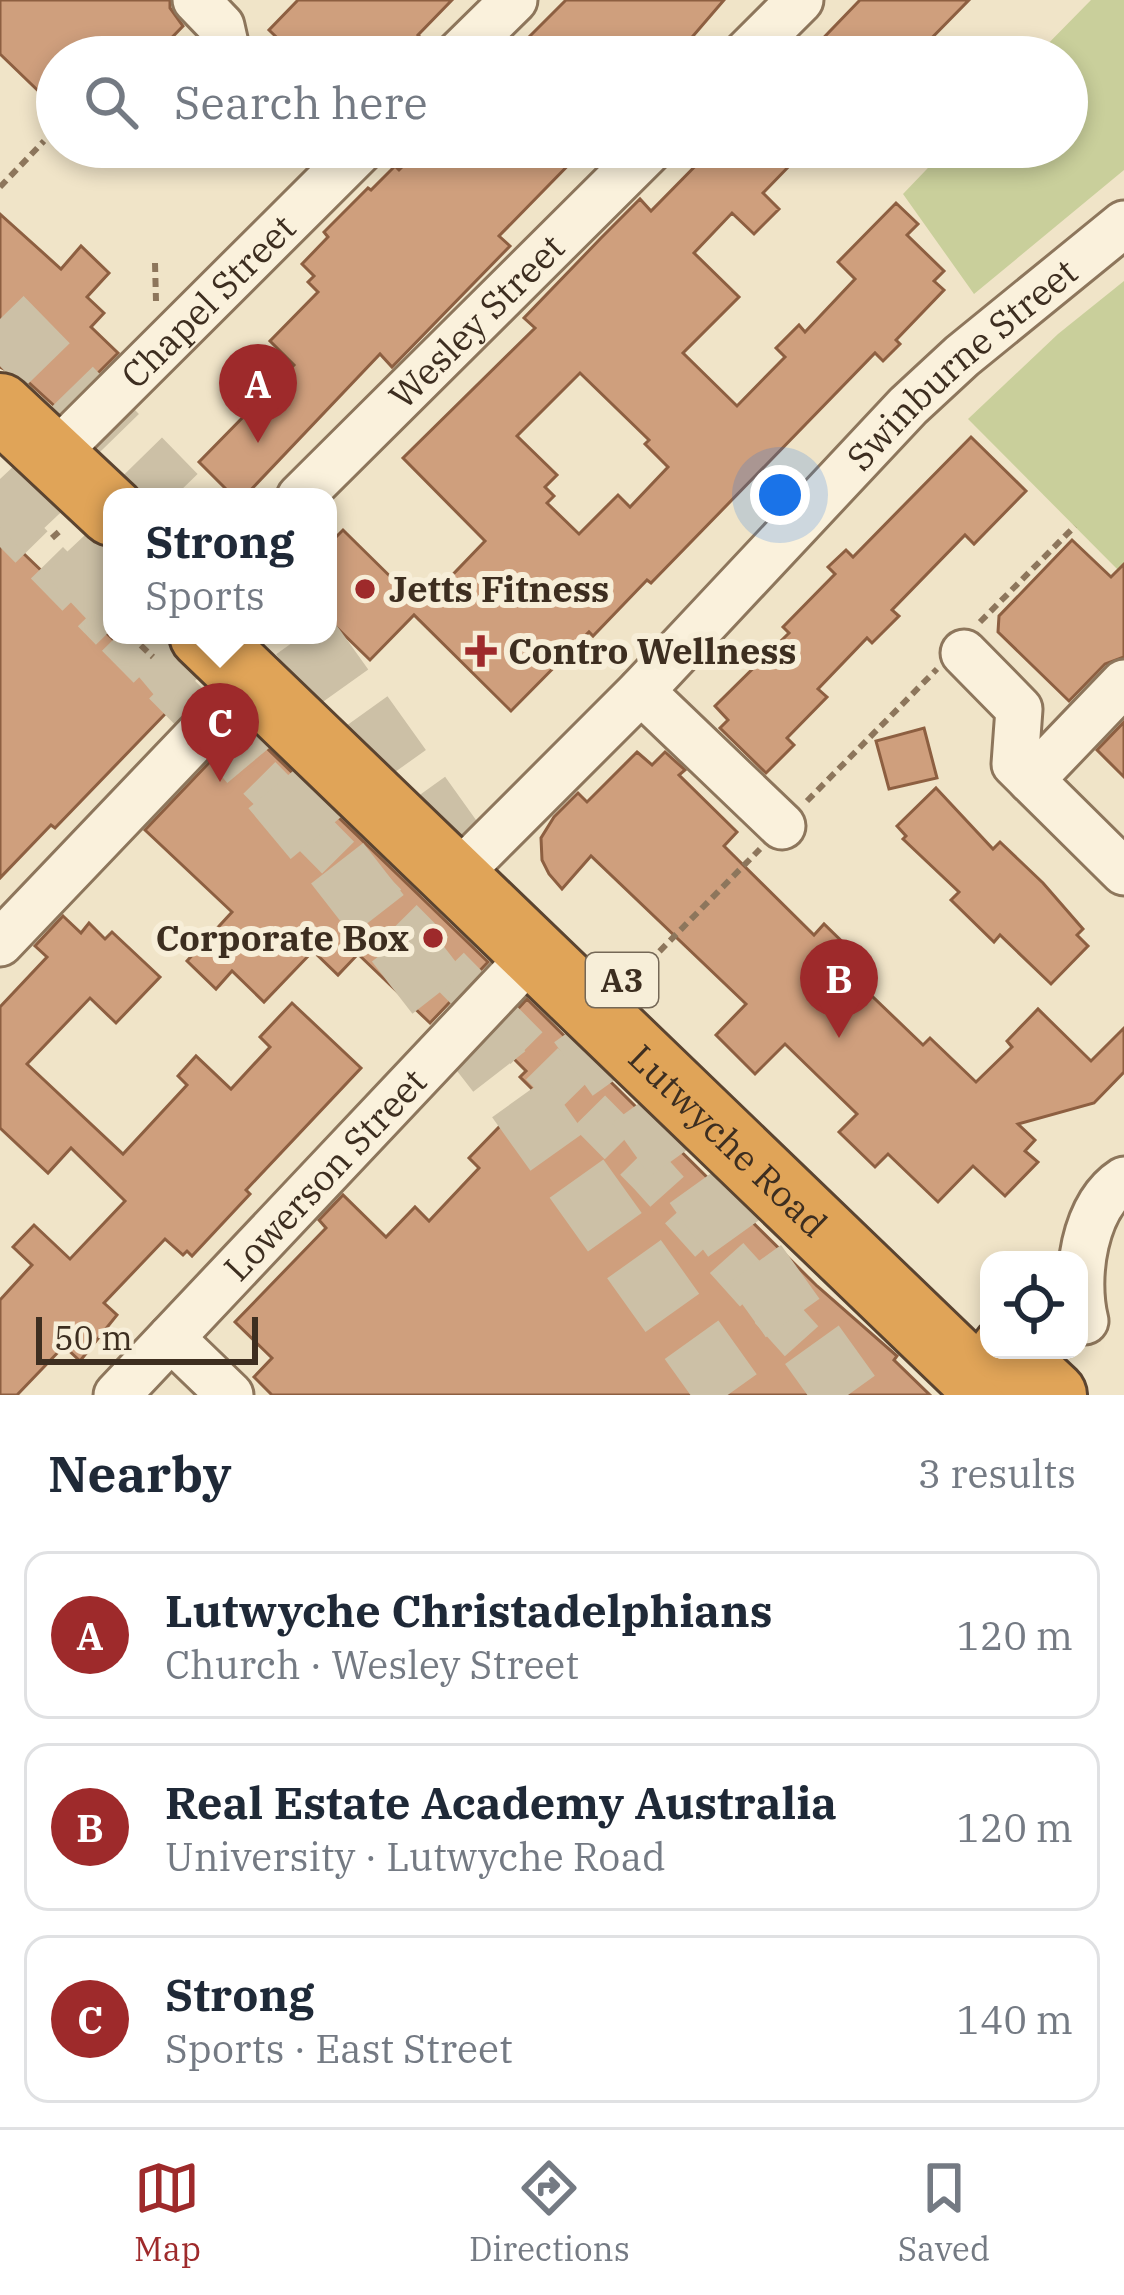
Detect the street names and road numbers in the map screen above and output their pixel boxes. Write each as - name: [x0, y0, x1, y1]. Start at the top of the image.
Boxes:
- street label: Chapel Street: [111, 204, 305, 398]
- street label: Wesley Street: [379, 224, 574, 418]
- street label: Swinburne Street: [836, 248, 1086, 480]
- road number: A3: [586, 953, 658, 1007]
- street label: Lutwyche Road: [619, 1034, 838, 1247]
- street label: Lowerson Street: [213, 1058, 436, 1290]

